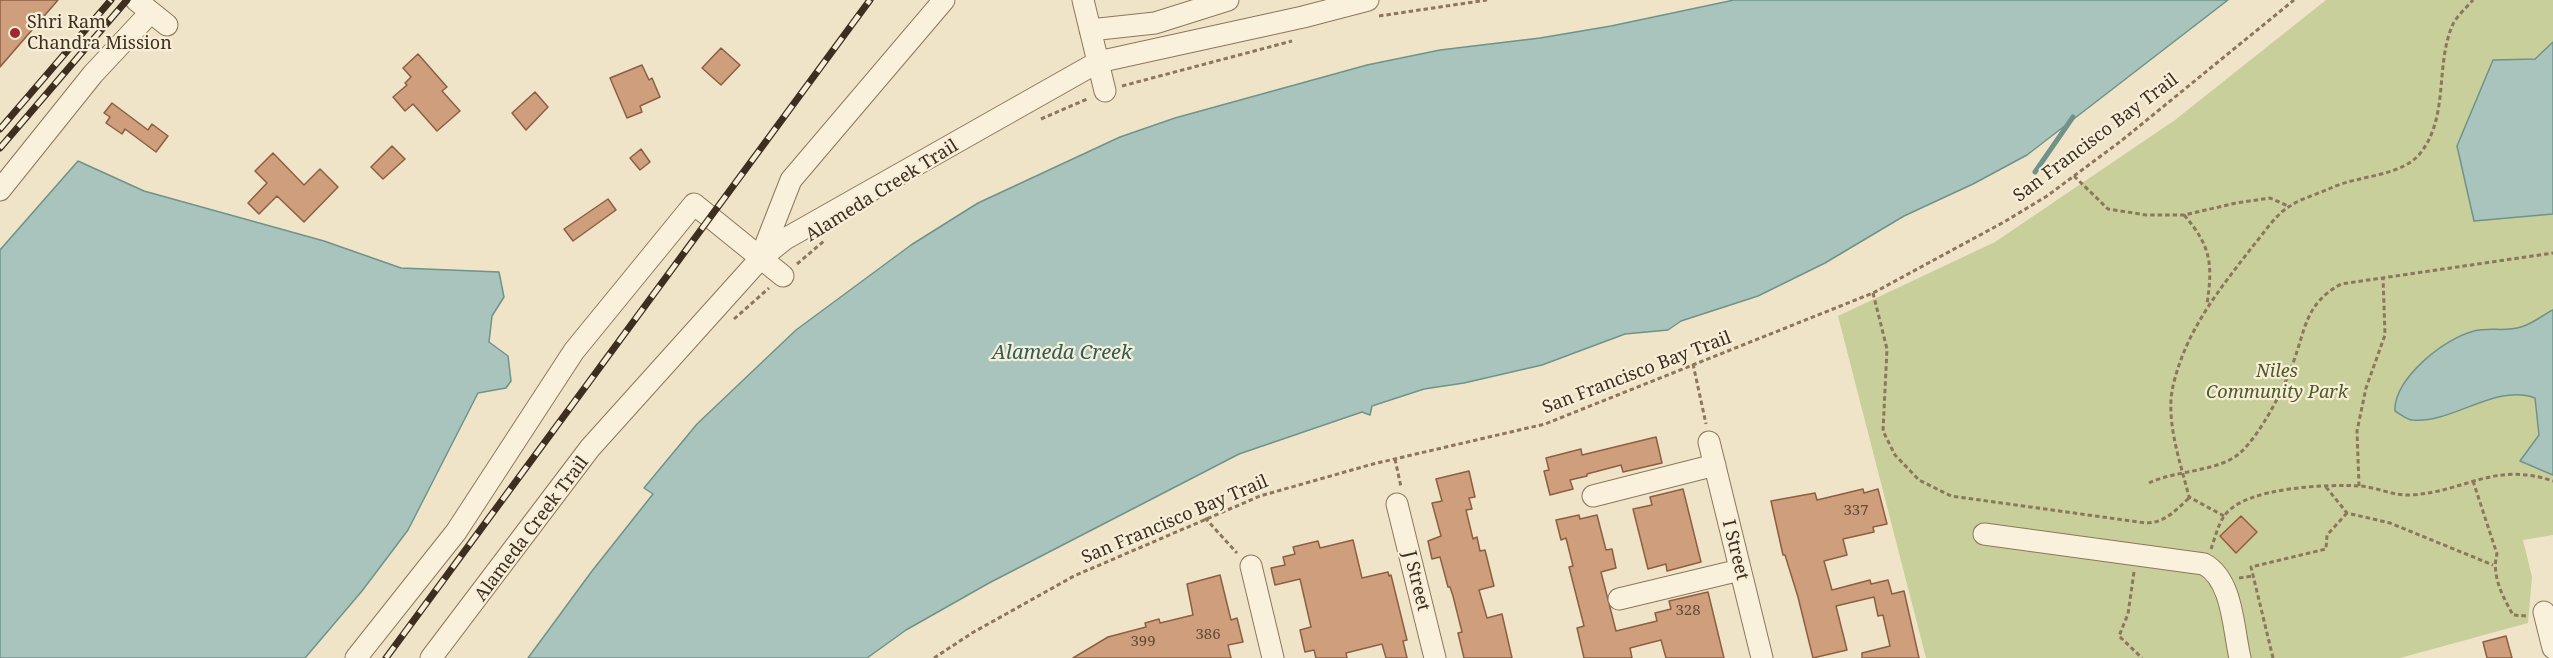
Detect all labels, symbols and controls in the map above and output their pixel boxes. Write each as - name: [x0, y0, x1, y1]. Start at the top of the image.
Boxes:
- place label: Shri Ram Chandra Mission: [27, 12, 172, 54]
- marker: Shri Ram Chandra Mission: [8, 26, 22, 40]
- street label: San Francisco Bay Trail: [2009, 69, 2183, 207]
- street label: Alameda Creek Trail: [802, 135, 962, 247]
- street label: San Francisco Bay Trail: [1540, 327, 1734, 419]
- water label: Alameda Creek: [992, 341, 1132, 365]
- park label: Niles Community Park: [2206, 361, 2348, 404]
- street label: Alameda Creek Trail: [471, 452, 593, 606]
- street label: San Francisco Bay Trail: [1079, 471, 1271, 569]
- house number: 337: [1843, 502, 1869, 520]
- street label: I Street: [1717, 518, 1753, 582]
- street label: J Street: [1398, 549, 1434, 613]
- house number: 328: [1675, 602, 1701, 620]
- house number: 386: [1195, 626, 1221, 644]
- house number: 399: [1130, 633, 1156, 651]

